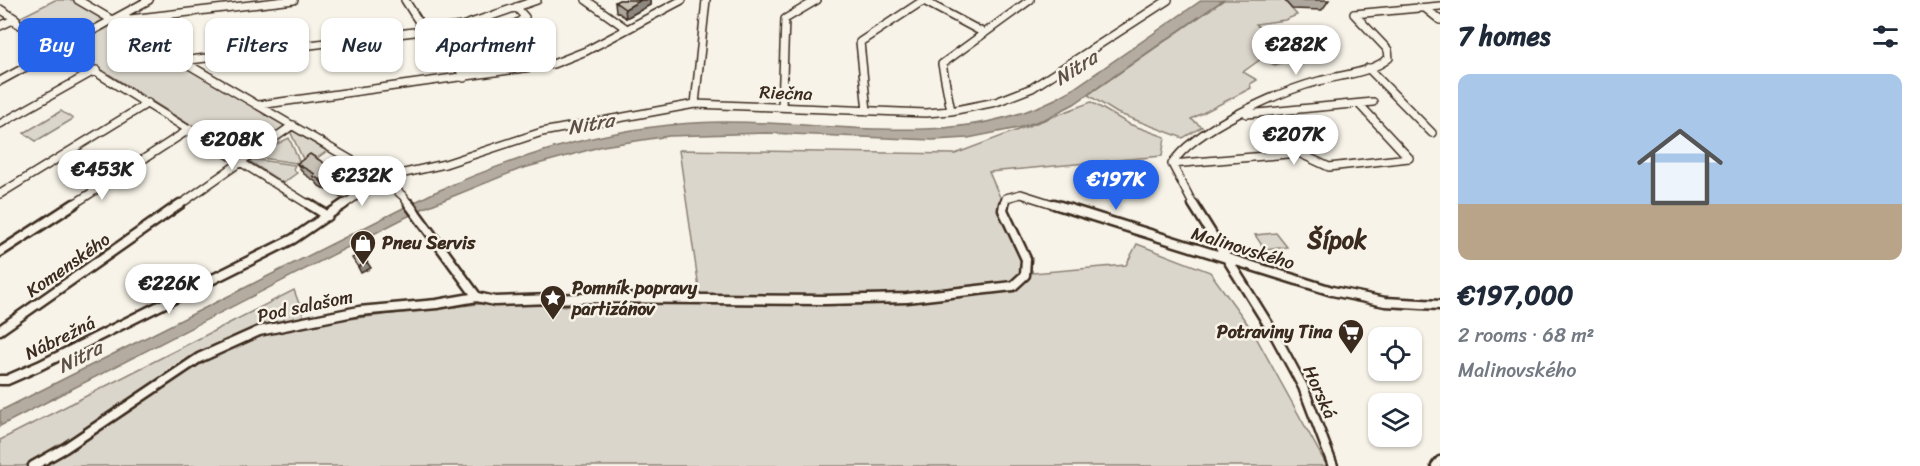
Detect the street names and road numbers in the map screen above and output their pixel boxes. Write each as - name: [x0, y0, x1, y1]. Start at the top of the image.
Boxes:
- street label: Riečna: [759, 76, 813, 110]
- street label: Malinovského: [1187, 217, 1299, 279]
- street label: Komenského: [19, 224, 117, 306]
- street label: Pod salašom: [254, 280, 356, 332]
- street label: Nábrežná: [19, 307, 101, 369]
- street label: Horská: [1294, 360, 1346, 424]

